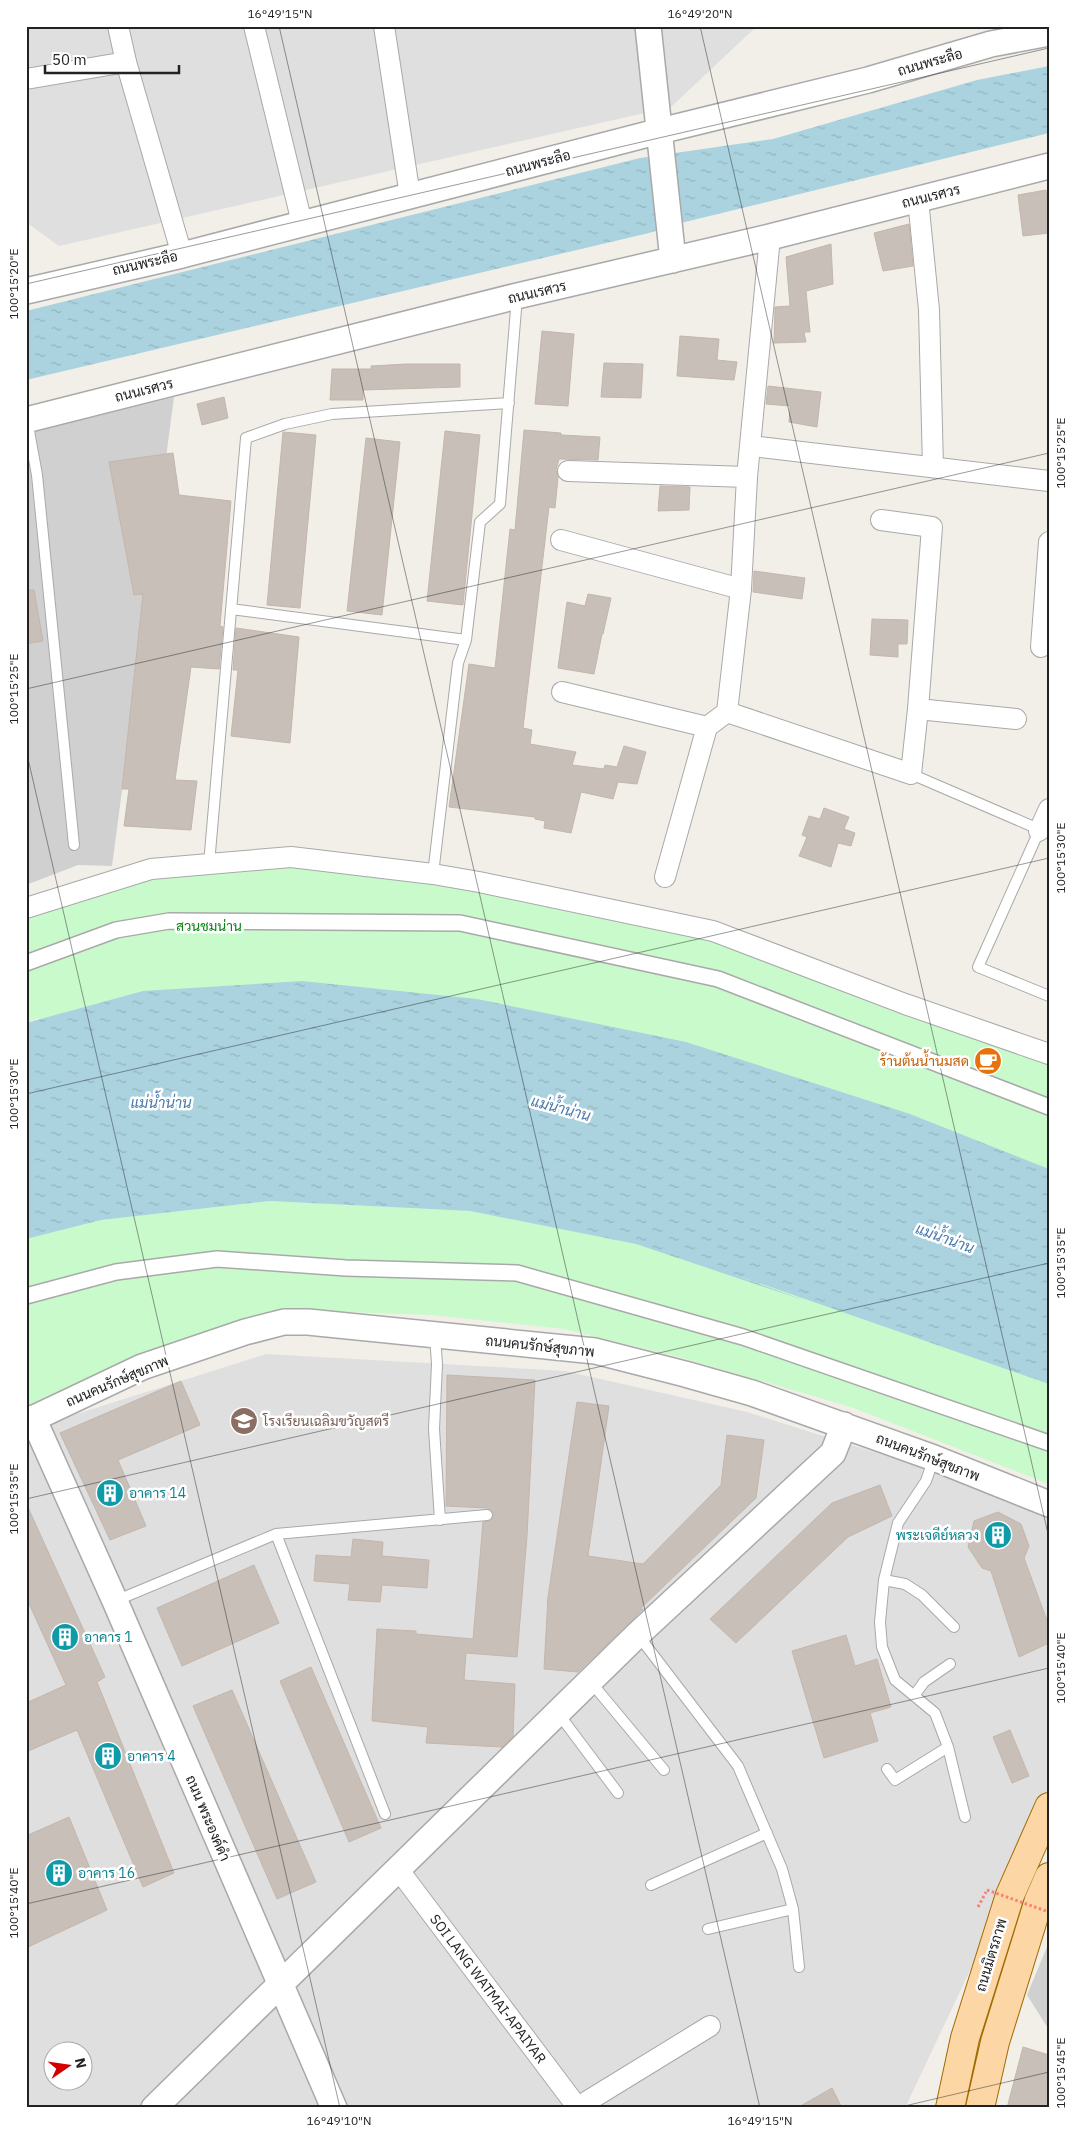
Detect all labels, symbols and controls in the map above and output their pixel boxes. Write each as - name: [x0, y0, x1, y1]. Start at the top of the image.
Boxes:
- text: 16°49'15"N: [247, 6, 313, 21]
- text: 16°49'20"N: [667, 6, 733, 21]
- scale bar: [45, 42, 179, 74]
- street label: ถนนพระลือ: [895, 44, 965, 80]
- text: 50 m: [52, 50, 87, 69]
- street label: ถนนพระลือ: [503, 146, 573, 180]
- street label: ถนนเรศวร: [900, 180, 962, 212]
- street label: ถนนพระลือ: [111, 247, 179, 279]
- text: 100°15'20"E: [6, 249, 21, 319]
- street label: ถนนเรศวร: [506, 276, 568, 307]
- street label: ถนนเรศวร: [113, 374, 175, 406]
- text: 100°15'25"E: [1053, 418, 1068, 488]
- text: 100°15'25"E: [6, 654, 21, 724]
- text: 100°15'30"E: [1053, 823, 1068, 893]
- park label: สวนชมน่าน: [176, 917, 242, 935]
- cafe icon: ร้านต้นน้ำนมสด: [973, 1046, 1003, 1076]
- place label: ร้านต้นน้ำนมสด: [879, 1049, 969, 1070]
- text: 100°15'30"E: [6, 1059, 21, 1129]
- water label: แม่น้ำน่าน: [529, 1088, 594, 1125]
- water label: แม่น้ำน่าน: [130, 1090, 192, 1112]
- water label: แม่น้ำน่าน: [913, 1216, 978, 1258]
- text: 100°15'35"E: [1053, 1228, 1068, 1298]
- street label: ถนนคนรักษ์สุขภาพ: [484, 1331, 595, 1362]
- street label: ถนนคนรักษ์สุขภาพ: [63, 1351, 171, 1412]
- school or university icon: โรงเรียนเฉลิมขวัญสตรี: [229, 1406, 259, 1436]
- place label: โรงเรียนเฉลิมขวัญสตรี: [262, 1412, 389, 1430]
- street label: ถนนคนรักษ์สุขภาพ: [873, 1429, 982, 1486]
- text: 100°15'35"E: [6, 1464, 21, 1534]
- building icon: อาคาร 14: [95, 1478, 125, 1508]
- place label: อาคาร 14: [129, 1484, 186, 1502]
- building icon: พระเจดีย์หลวง: [983, 1520, 1013, 1550]
- place label: พระเจดีย์หลวง: [896, 1526, 979, 1544]
- building icon: อาคาร 1: [50, 1622, 80, 1652]
- place label: อาคาร 1: [84, 1628, 133, 1646]
- text: 100°15'40"E: [1053, 1633, 1068, 1703]
- building icon: อาคาร 4: [93, 1741, 123, 1771]
- place label: อาคาร 4: [127, 1747, 176, 1765]
- street label: ถนน พระองค์ดำ: [182, 1772, 234, 1864]
- building icon: อาคาร 16: [44, 1858, 74, 1888]
- place label: อาคาร 16: [78, 1864, 135, 1882]
- text: 100°15'40"E: [6, 1868, 21, 1938]
- street label: SOI LANG WATMAI-APAIYAR: [426, 1911, 550, 2067]
- street label: ถนนมิตรภาพ: [971, 1916, 1011, 1994]
- text: 100°15'45"E: [1053, 2038, 1068, 2108]
- north arrow: [42, 2042, 92, 2092]
- text: N: [71, 2056, 91, 2070]
- text: 16°49'10"N: [306, 2113, 372, 2128]
- text: 16°49'15"N: [727, 2113, 793, 2128]

